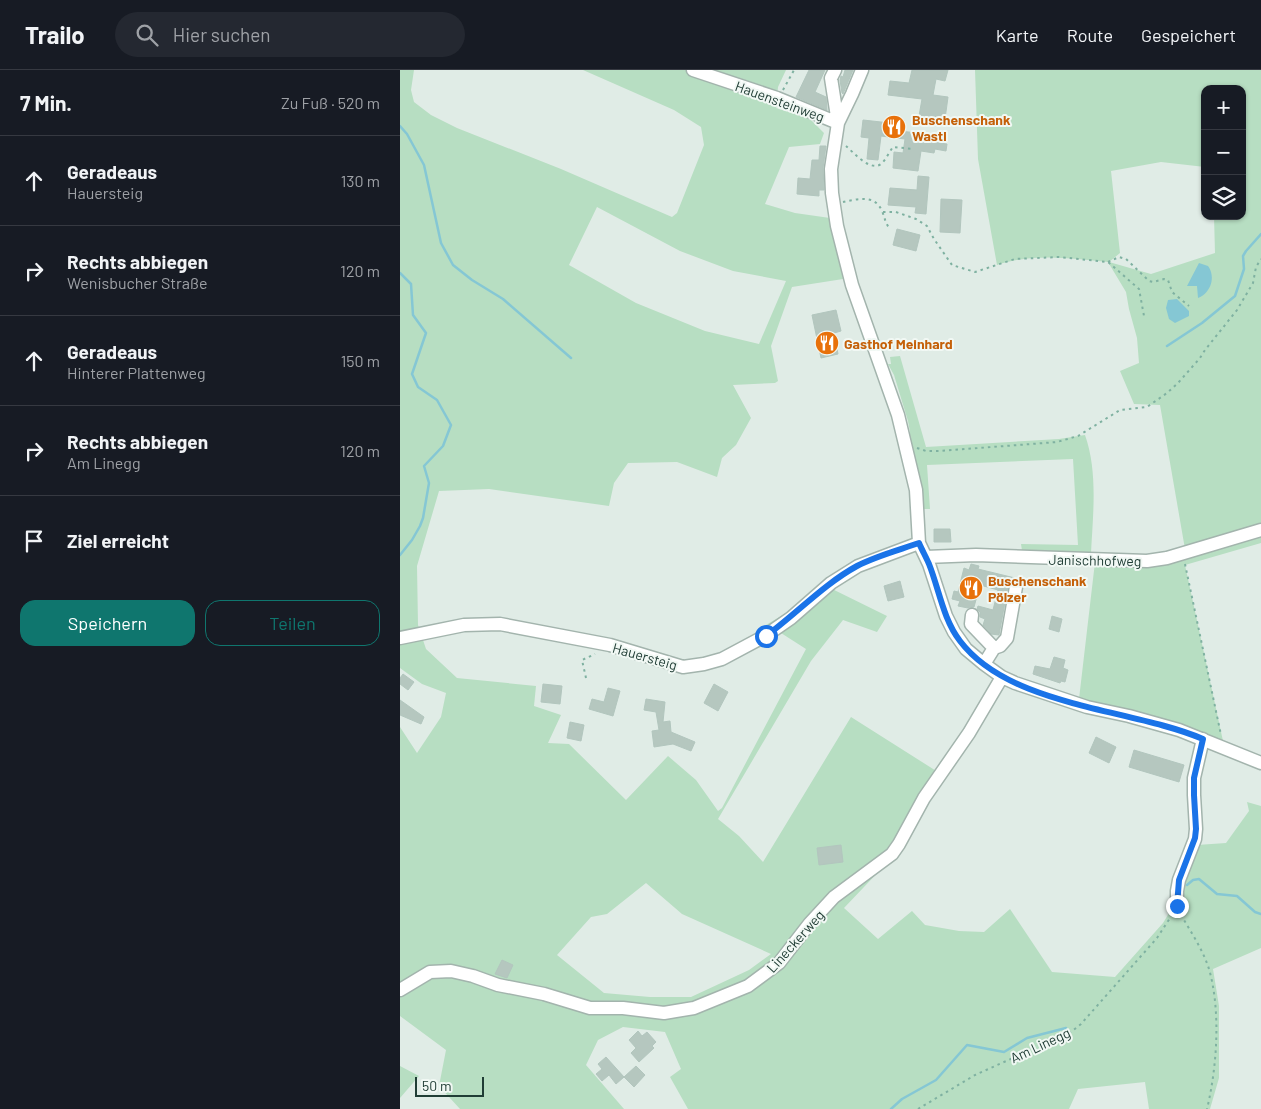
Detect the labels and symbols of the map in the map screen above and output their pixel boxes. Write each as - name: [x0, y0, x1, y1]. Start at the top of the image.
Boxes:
- street label: Hauensteinweg: [733, 77, 827, 125]
- place label: Buschenschank Wastl: [912, 111, 1011, 144]
- restaurant icon: Buschenschank Wastl: [881, 114, 907, 140]
- restaurant icon: Gasthof Meinhard: [814, 330, 840, 356]
- place label: Gasthof Meinhard: [844, 335, 953, 352]
- street label: Janischhofweg: [1049, 551, 1141, 569]
- place label: Buschenschank Pölzer: [988, 572, 1087, 605]
- restaurant icon: Buschenschank Pölzer: [958, 575, 984, 601]
- route start: [755, 625, 778, 648]
- street label: Hauersteig: [611, 639, 679, 673]
- route end: [1166, 895, 1189, 918]
- street label: Lineckerweg: [763, 906, 827, 976]
- street label: Am Linegg: [1007, 1024, 1073, 1066]
- scale bar: [415, 1074, 484, 1097]

